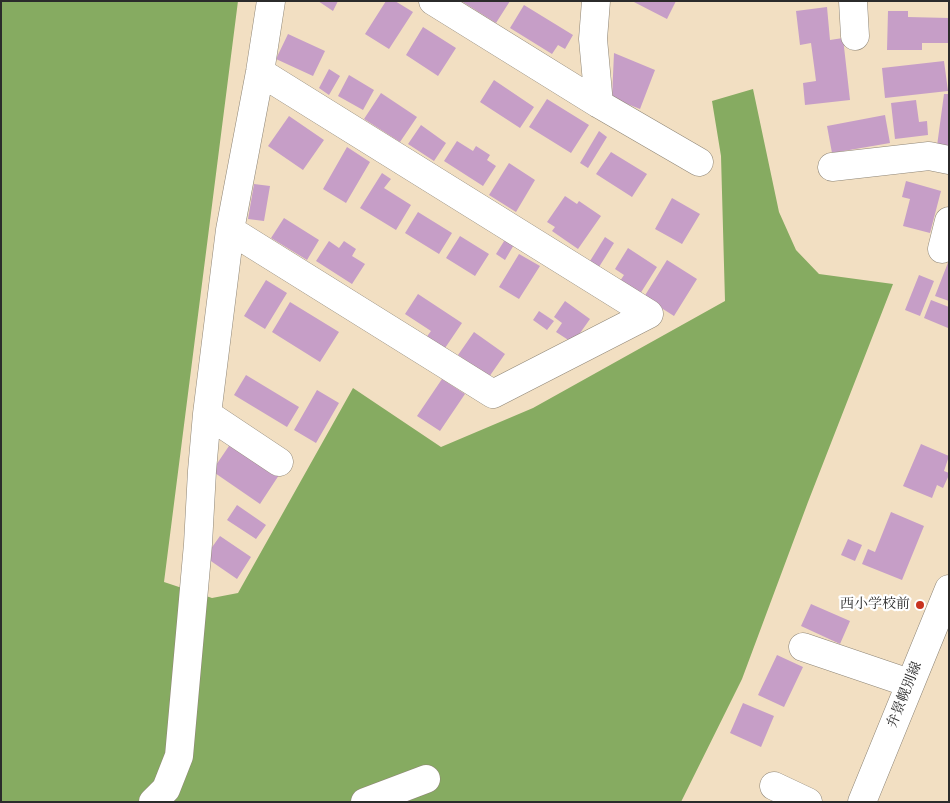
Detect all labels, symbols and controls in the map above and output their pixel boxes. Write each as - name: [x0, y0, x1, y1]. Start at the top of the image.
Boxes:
- place label: 西小学校前: [840, 597, 910, 613]
- marker: 西小学校前: [914, 599, 926, 611]
- street label: 弁景幌別線: [884, 659, 926, 731]

